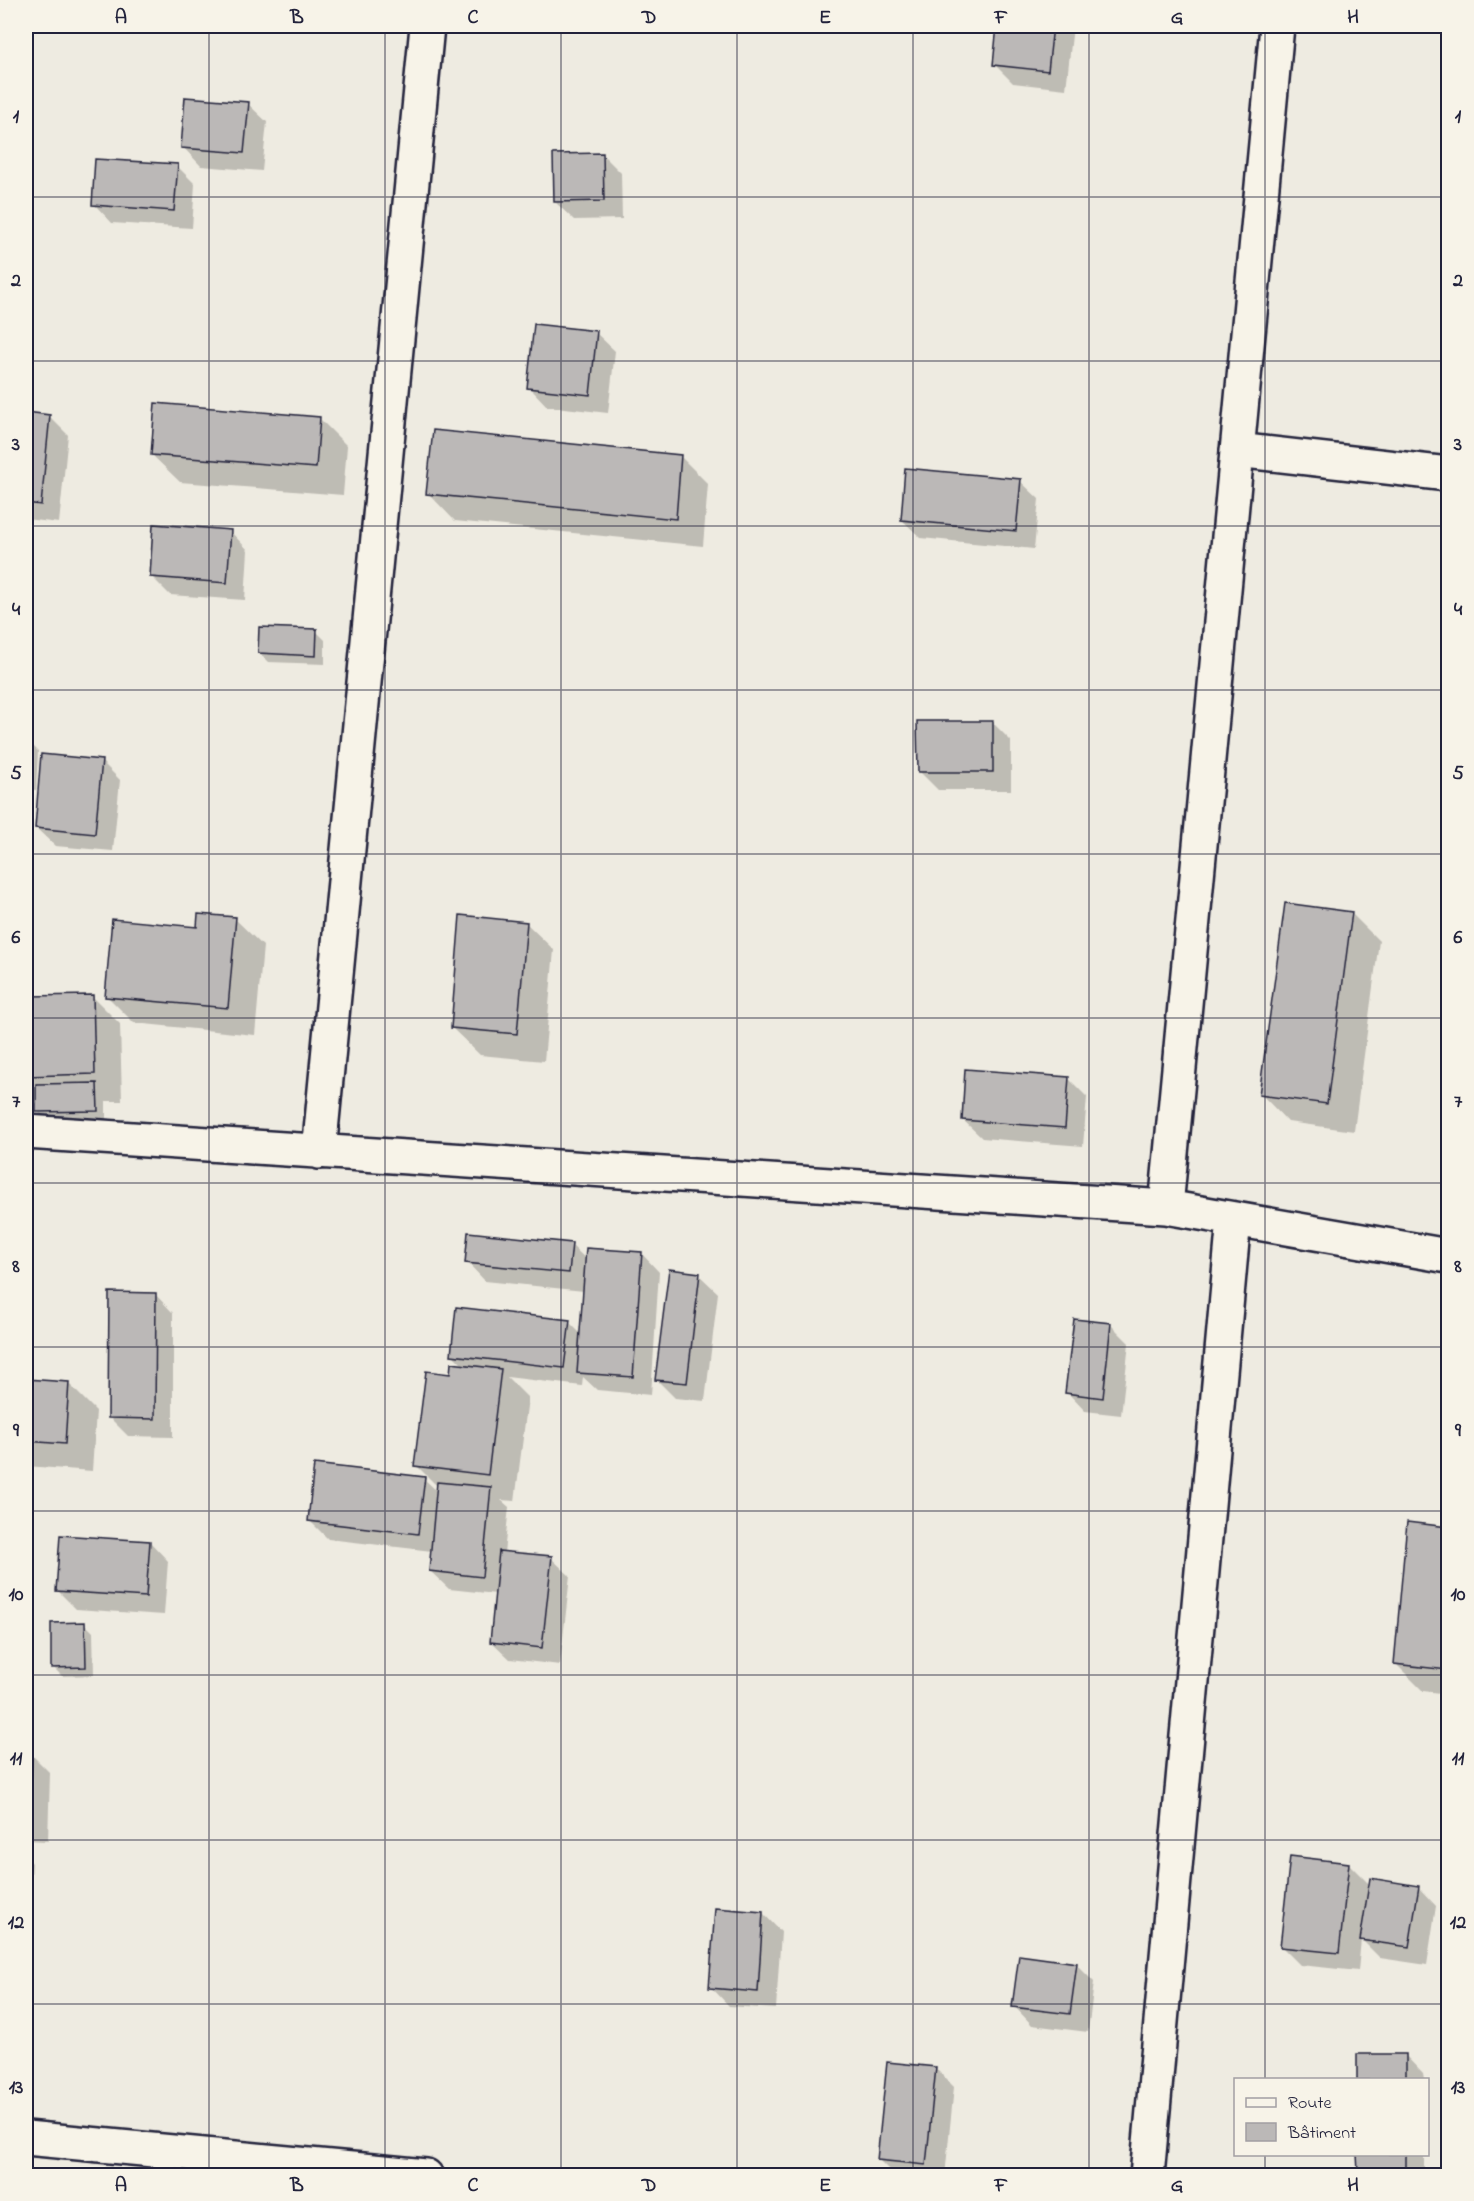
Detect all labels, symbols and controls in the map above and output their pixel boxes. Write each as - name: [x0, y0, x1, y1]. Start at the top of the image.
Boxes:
- text: A: [115, 4, 127, 33]
- text: B: [289, 4, 304, 33]
- text: C: [468, 4, 479, 33]
- text: D: [641, 4, 656, 33]
- text: E: [819, 4, 831, 33]
- text: F: [994, 4, 1008, 33]
- text: G: [1171, 4, 1184, 33]
- text: H: [1347, 4, 1359, 33]
- text: 1: [13, 103, 20, 132]
- text: 1: [1455, 103, 1462, 132]
- text: 2: [10, 267, 21, 296]
- text: 2: [1452, 267, 1463, 296]
- text: 3: [11, 431, 20, 460]
- text: 3: [1453, 431, 1462, 460]
- text: 4: [12, 596, 21, 625]
- text: 4: [1454, 596, 1463, 625]
- text: 5: [10, 760, 22, 789]
- text: 5: [1452, 760, 1464, 789]
- text: 6: [12, 924, 21, 953]
- text: 6: [1454, 924, 1463, 953]
- text: 7: [12, 1088, 21, 1117]
- text: 7: [1454, 1088, 1463, 1117]
- text: 8: [11, 1253, 20, 1282]
- text: 8: [1453, 1253, 1462, 1282]
- text: 9: [12, 1417, 20, 1446]
- text: 9: [1454, 1417, 1462, 1446]
- text: 10: [9, 1581, 24, 1610]
- text: 10: [1451, 1581, 1466, 1610]
- text: 11: [10, 1745, 23, 1774]
- text: 11: [1452, 1745, 1465, 1774]
- text: 12: [8, 1909, 24, 1938]
- text: 12: [1450, 1909, 1466, 1938]
- text: 13: [9, 2074, 23, 2103]
- text: 13: [1451, 2074, 1465, 2103]
- legend: [1234, 2078, 1429, 2156]
- text: Route: [1288, 2091, 1333, 2117]
- text: Bâtiment: [1287, 2121, 1356, 2147]
- text: A: [115, 2172, 127, 2201]
- text: B: [289, 2172, 304, 2201]
- text: C: [468, 2172, 479, 2201]
- text: D: [641, 2172, 656, 2201]
- text: E: [819, 2172, 831, 2201]
- text: F: [994, 2172, 1008, 2201]
- text: G: [1171, 2172, 1184, 2201]
- text: H: [1347, 2172, 1359, 2201]

